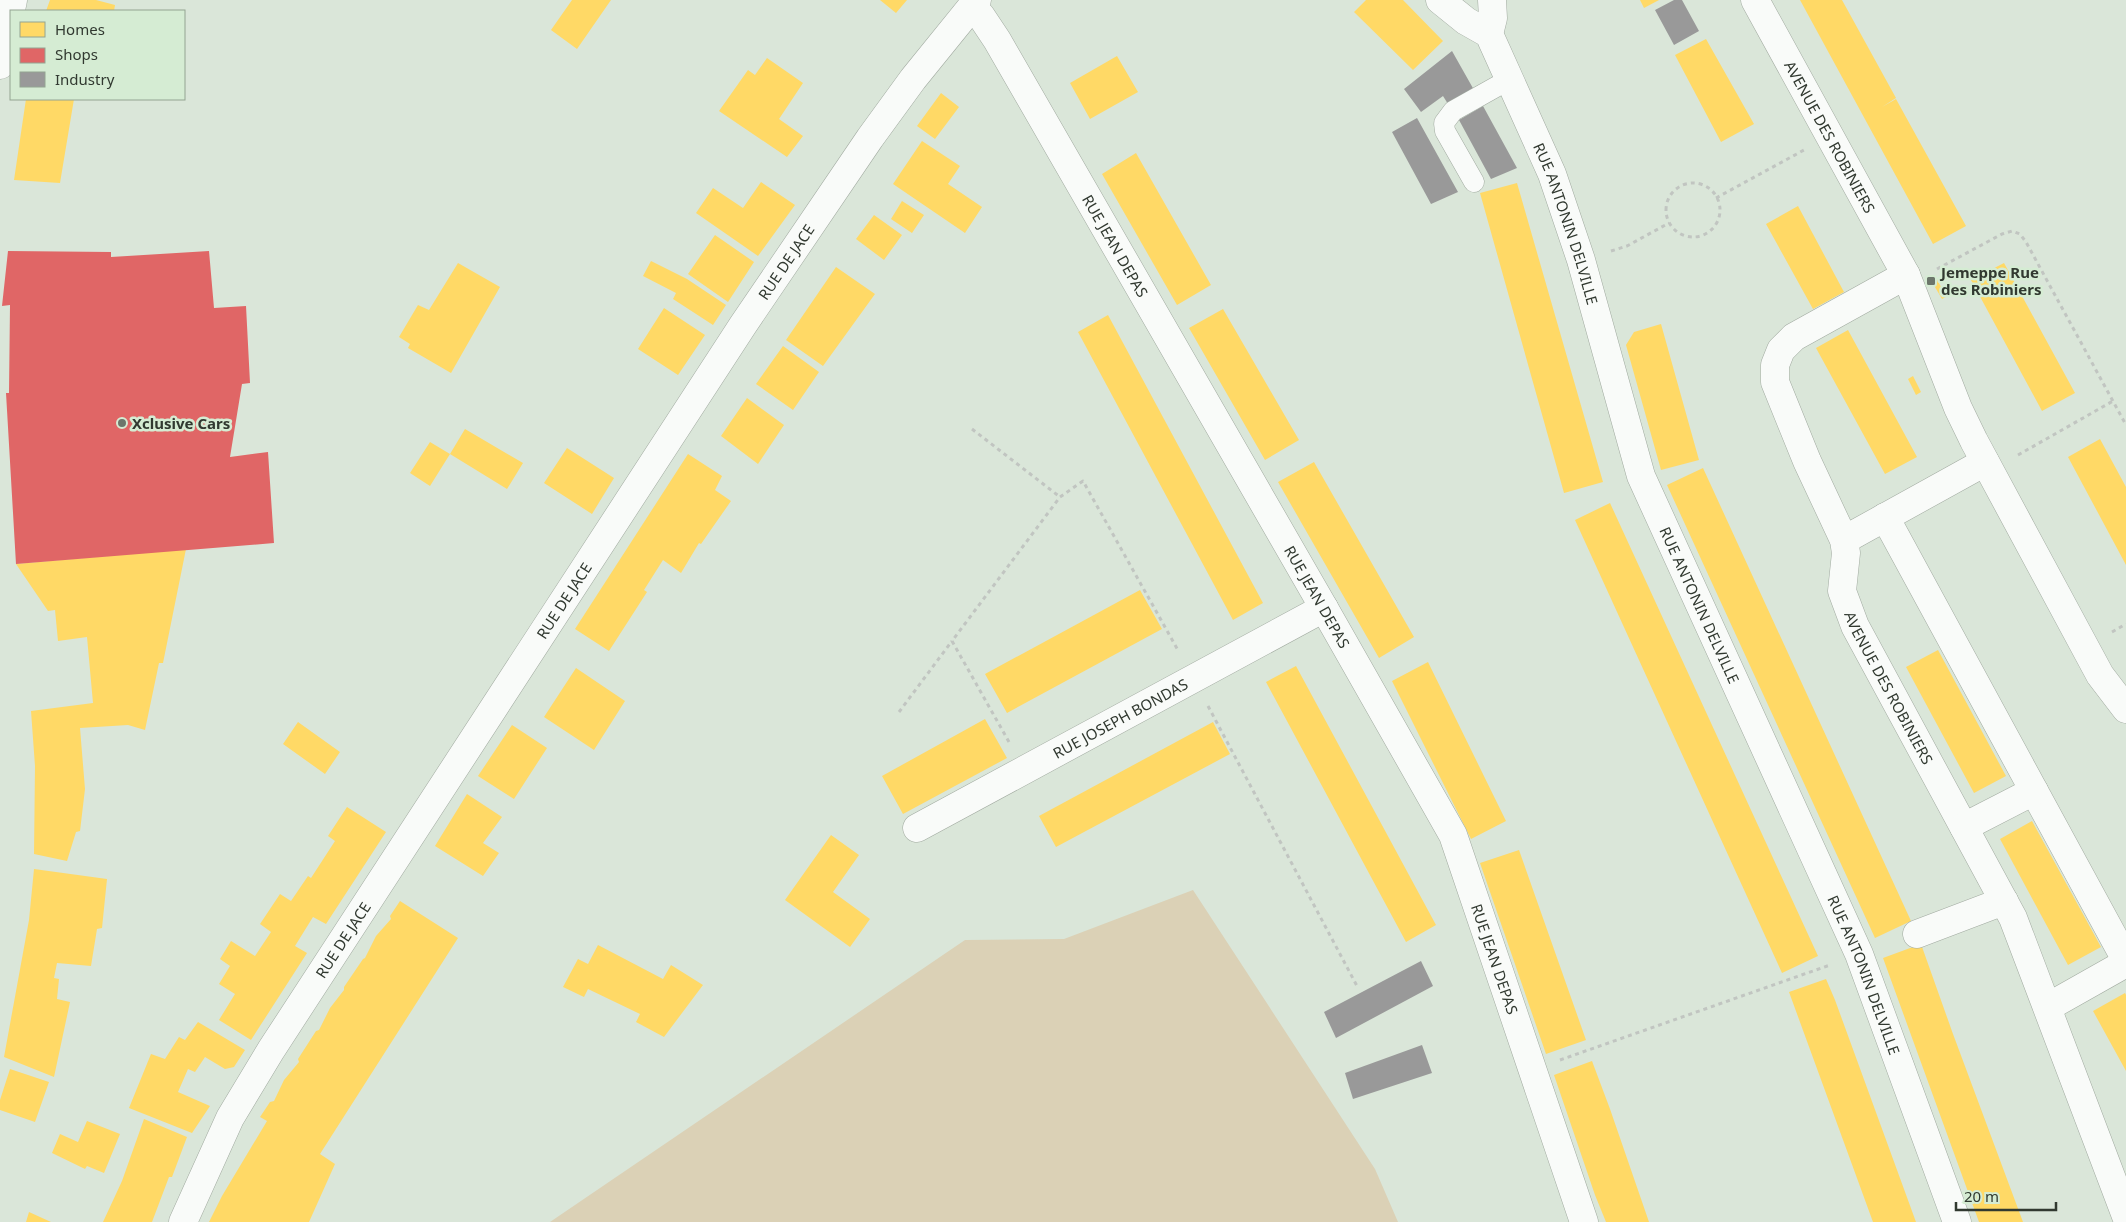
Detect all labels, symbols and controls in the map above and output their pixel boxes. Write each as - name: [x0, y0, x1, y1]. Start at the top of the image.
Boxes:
- legend: [10, 10, 185, 100]
- text: Homes: [55, 19, 105, 39]
- text: Shops: [55, 44, 98, 64]
- street label: AVENUE DES ROBINIERS: [1780, 57, 1880, 216]
- text: Industry: [55, 69, 115, 89]
- street label: RUE ANTONIN DELVILLE: [1529, 139, 1603, 307]
- street label: RUE JEAN DEPAS: [1078, 191, 1153, 301]
- street label: RUE DE JACE: [753, 220, 819, 303]
- place label: Jemeppe Rue des Robiniers: [1939, 262, 2041, 299]
- marker: Jemeppe Rue des Robiniers: [1925, 275, 1937, 287]
- place label: Xclusive Cars: [132, 413, 230, 433]
- marker: Xclusive Cars: [116, 417, 128, 429]
- street label: RUE ANTONIN DELVILLE: [1655, 523, 1744, 687]
- street label: RUE JEAN DEPAS: [1280, 542, 1355, 652]
- street label: RUE DE JACE: [532, 559, 596, 642]
- street label: AVENUE DES ROBINIERS: [1840, 608, 1938, 768]
- street label: RUE JOSEPH BONDAS: [1049, 674, 1191, 763]
- street label: RUE ANTONIN DELVILLE: [1823, 892, 1905, 1057]
- street label: RUE DE JACE: [311, 898, 375, 982]
- street label: RUE JEAN DEPAS: [1467, 901, 1523, 1017]
- scale bar: [1956, 1180, 2056, 1212]
- text: 20 m: [1964, 1186, 1999, 1206]

